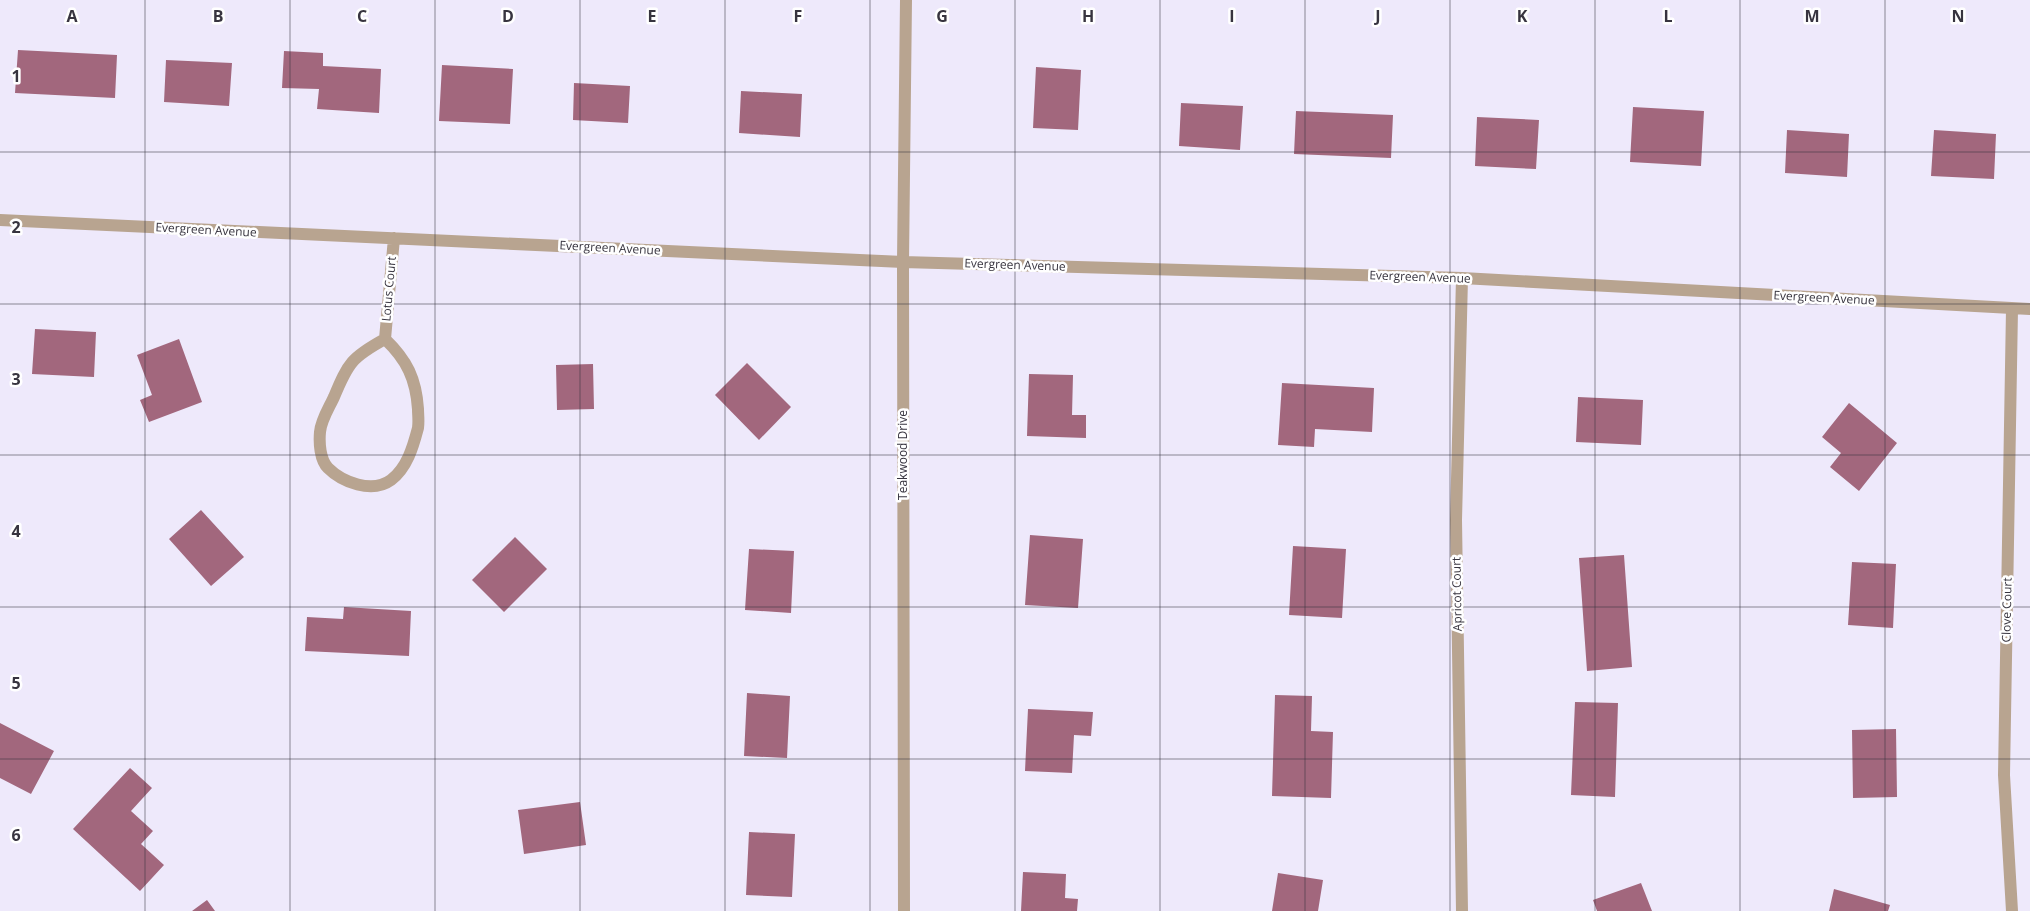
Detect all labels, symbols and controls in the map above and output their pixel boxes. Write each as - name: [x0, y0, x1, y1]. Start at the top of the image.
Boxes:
- text: A: [66, 5, 78, 27]
- text: B: [213, 5, 223, 27]
- text: C: [357, 5, 367, 27]
- text: D: [502, 5, 514, 27]
- text: E: [648, 5, 657, 27]
- text: F: [794, 5, 802, 27]
- text: G: [936, 5, 948, 27]
- text: H: [1082, 5, 1094, 27]
- text: I: [1229, 5, 1235, 27]
- text: J: [1373, 5, 1381, 27]
- text: K: [1517, 5, 1528, 27]
- text: L: [1663, 5, 1673, 27]
- text: M: [1804, 5, 1820, 27]
- text: N: [1951, 5, 1965, 27]
- text: 1: [11, 65, 21, 87]
- text: 2: [11, 216, 21, 238]
- street label: Evergreen Avenue: [155, 218, 257, 241]
- street label: Evergreen Avenue: [559, 236, 661, 259]
- street label: Evergreen Avenue: [964, 254, 1066, 275]
- street label: Lotus Court: [377, 256, 400, 322]
- street label: Evergreen Avenue: [1369, 266, 1471, 287]
- street label: Evergreen Avenue: [1773, 286, 1875, 309]
- text: 3: [11, 368, 21, 390]
- street label: Teakwood Drive: [894, 410, 911, 500]
- text: 4: [11, 520, 21, 542]
- street label: Apricot Court: [1447, 557, 1466, 631]
- street label: Clove Court: [1997, 577, 2016, 643]
- text: 5: [11, 672, 21, 694]
- text: 6: [11, 824, 21, 846]

